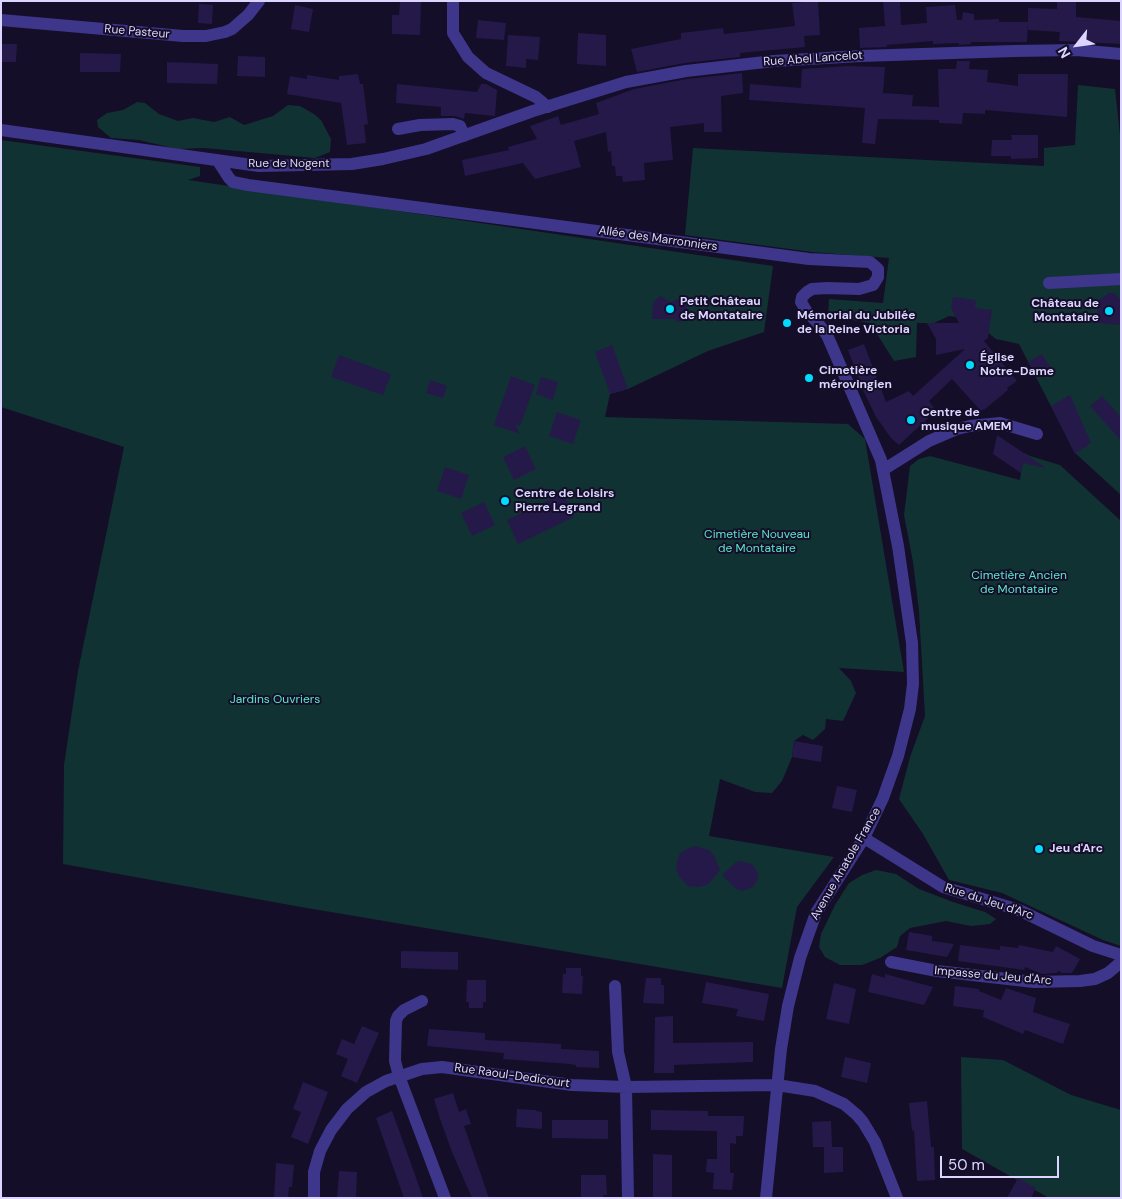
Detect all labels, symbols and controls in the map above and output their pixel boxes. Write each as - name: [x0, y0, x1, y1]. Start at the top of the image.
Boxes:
- north arrow: [1052, 20, 1102, 70]
- street label: Rue Pasteur: [104, 22, 170, 42]
- text: N: [1054, 44, 1074, 61]
- street label: Rue Abel Lancelot: [763, 48, 863, 70]
- street label: Rue de Nogent: [248, 157, 330, 171]
- street label: Allée des Marronniers: [598, 224, 718, 254]
- place label: Petit Château de Montataire: [680, 295, 763, 323]
- place label: Château de Montataire: [1031, 297, 1099, 325]
- marker: Petit Château de Montataire: [664, 303, 676, 315]
- marker: Château de Montataire: [1103, 305, 1115, 317]
- place label: Mémorial du Jubilée de la Reine Victoria: [797, 309, 915, 337]
- marker: Mémorial du Jubilée de la Reine Victoria: [781, 317, 793, 329]
- place label: Église Notre-Dame: [980, 351, 1054, 379]
- marker: Église Notre-Dame: [964, 359, 976, 371]
- place label: Cimetière mérovingien: [819, 364, 892, 392]
- marker: Cimetière mérovingien: [803, 372, 815, 384]
- place label: Centre de musique AMEM: [921, 406, 1011, 434]
- marker: Centre de musique AMEM: [905, 414, 917, 426]
- place label: Centre de Loisirs Pierre Legrand: [515, 487, 614, 515]
- marker: Centre de Loisirs Pierre Legrand: [499, 495, 511, 507]
- park label: Cimetière Nouveau de Montataire: [704, 528, 810, 556]
- park label: Cimetière Ancien de Montataire: [971, 569, 1067, 597]
- park label: Jardins Ouvriers: [230, 693, 320, 707]
- street label: Avenue Anatole France: [808, 805, 884, 923]
- place label: Jeu d'Arc: [1049, 842, 1103, 856]
- marker: Jeu d'Arc: [1033, 843, 1045, 855]
- street label: Rue du Jeu d'Arc: [943, 881, 1035, 923]
- street label: Impasse du Jeu d'Arc: [934, 964, 1052, 988]
- street label: Rue Raoul-Dedicourt: [453, 1061, 571, 1091]
- scale bar: [942, 1146, 1061, 1178]
- text: 50 m: [948, 1155, 985, 1175]

